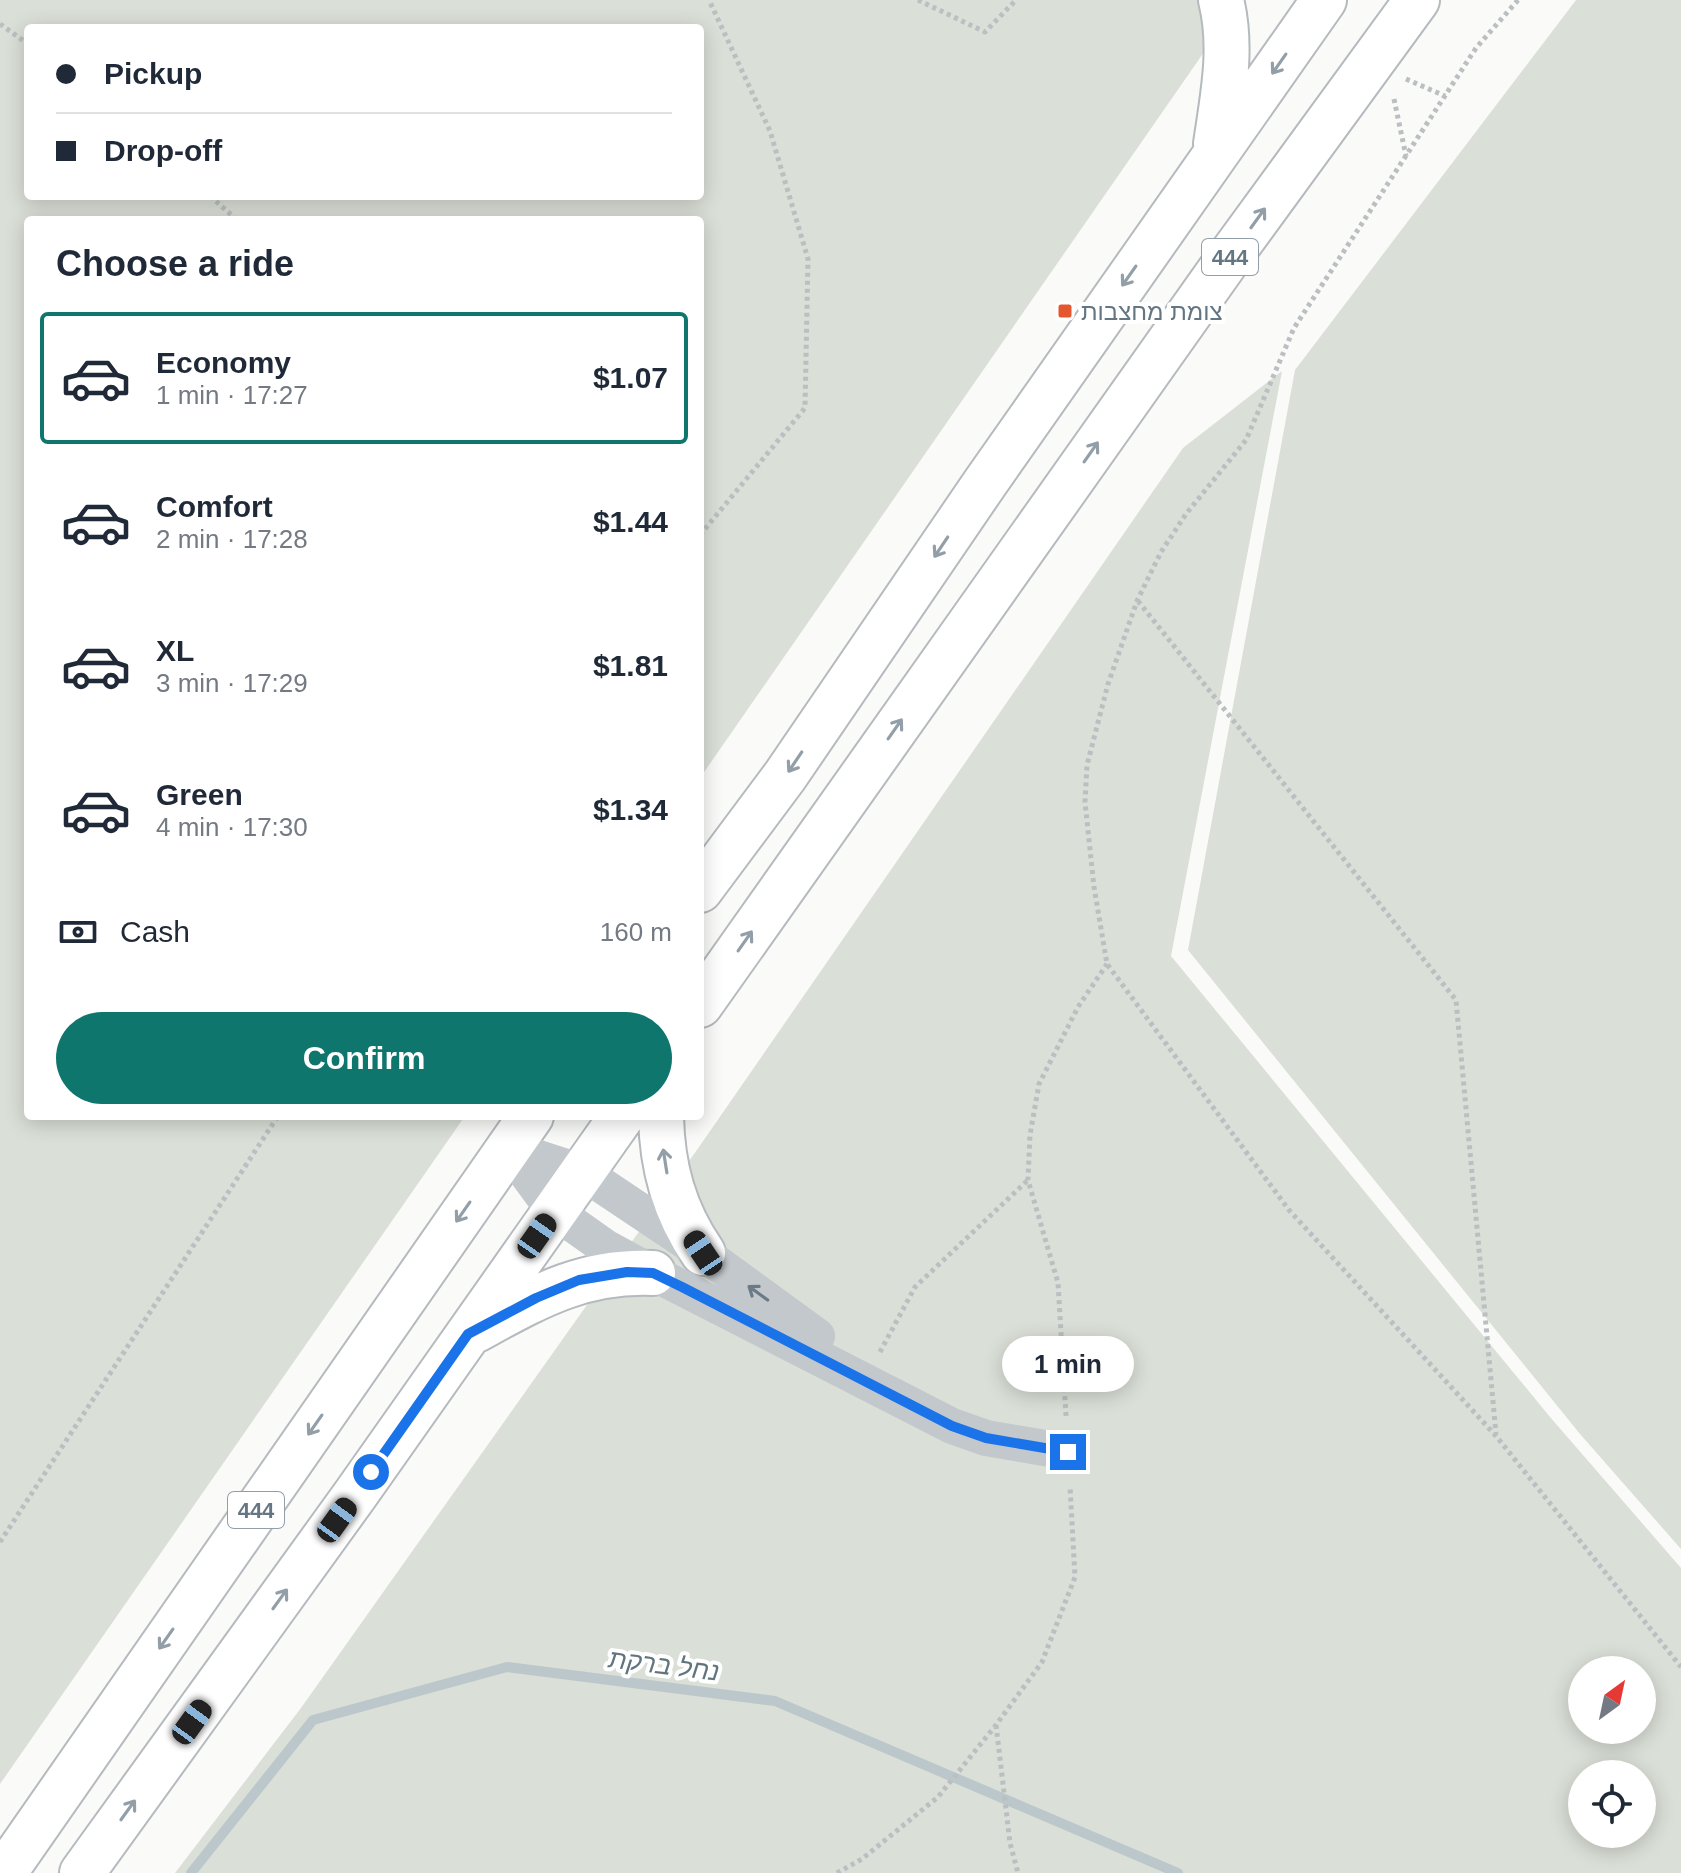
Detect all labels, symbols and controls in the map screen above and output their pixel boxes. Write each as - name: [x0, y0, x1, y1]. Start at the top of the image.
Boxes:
- one-way arrow: [1271, 52, 1287, 74]
- text: Pickup: [104, 57, 202, 90]
- text: Drop-off: [104, 134, 222, 167]
- one-way arrow: [1250, 208, 1267, 229]
- road number: 444: [1202, 239, 1258, 275]
- text: Choose a ride: [56, 243, 294, 284]
- one-way arrow: [1121, 265, 1137, 287]
- place label: צומת מחצבות: [1081, 298, 1223, 325]
- marker: צומת מחצבות: [1056, 302, 1074, 320]
- icon: car: [60, 342, 132, 414]
- text: Economy: [156, 346, 291, 379]
- text: $1.07: [593, 361, 668, 394]
- text: 1 min · 17:27: [156, 380, 308, 410]
- one-way arrow: [1082, 442, 1099, 463]
- icon: car: [60, 486, 132, 558]
- text: Comfort: [156, 490, 273, 523]
- text: $1.44: [593, 505, 668, 538]
- text: 2 min · 17:28: [156, 524, 308, 554]
- one-way arrow: [933, 535, 949, 558]
- icon: car: [60, 630, 132, 702]
- text: XL: [156, 634, 194, 667]
- text: $1.81: [593, 649, 668, 682]
- text: 3 min · 17:29: [156, 668, 308, 698]
- one-way arrow: [887, 718, 903, 740]
- one-way arrow: [787, 750, 803, 772]
- icon: car: [60, 774, 132, 846]
- text: Green: [156, 778, 243, 811]
- text: $1.34: [593, 793, 668, 826]
- text: 4 min · 17:30: [156, 812, 308, 842]
- icon: cash: [56, 910, 100, 954]
- text: Cash: [120, 915, 190, 948]
- text: 160 m: [600, 917, 672, 947]
- one-way arrow: [737, 931, 753, 953]
- button: Confirm: [56, 1012, 672, 1104]
- one-way arrow: [657, 1148, 672, 1174]
- one-way arrow: [455, 1200, 471, 1222]
- car: [513, 1209, 561, 1263]
- car: [680, 1226, 726, 1280]
- one-way arrow: [748, 1285, 770, 1302]
- callout: 1 min: [1002, 1336, 1134, 1392]
- text: 1 min: [1034, 1349, 1102, 1379]
- one-way arrow: [307, 1414, 323, 1436]
- route end: [1050, 1434, 1086, 1470]
- route start: [353, 1454, 389, 1490]
- road number: 444: [228, 1492, 284, 1528]
- car: [313, 1494, 361, 1546]
- one-way arrow: [272, 1588, 288, 1610]
- one-way arrow: [158, 1627, 174, 1649]
- water label: נחל ברקת: [606, 1643, 721, 1687]
- north arrow: [1568, 1656, 1656, 1744]
- map controls: [1568, 1656, 1656, 1848]
- car: [168, 1696, 216, 1748]
- button: locate: [1568, 1760, 1656, 1848]
- one-way arrow: [120, 1799, 136, 1821]

